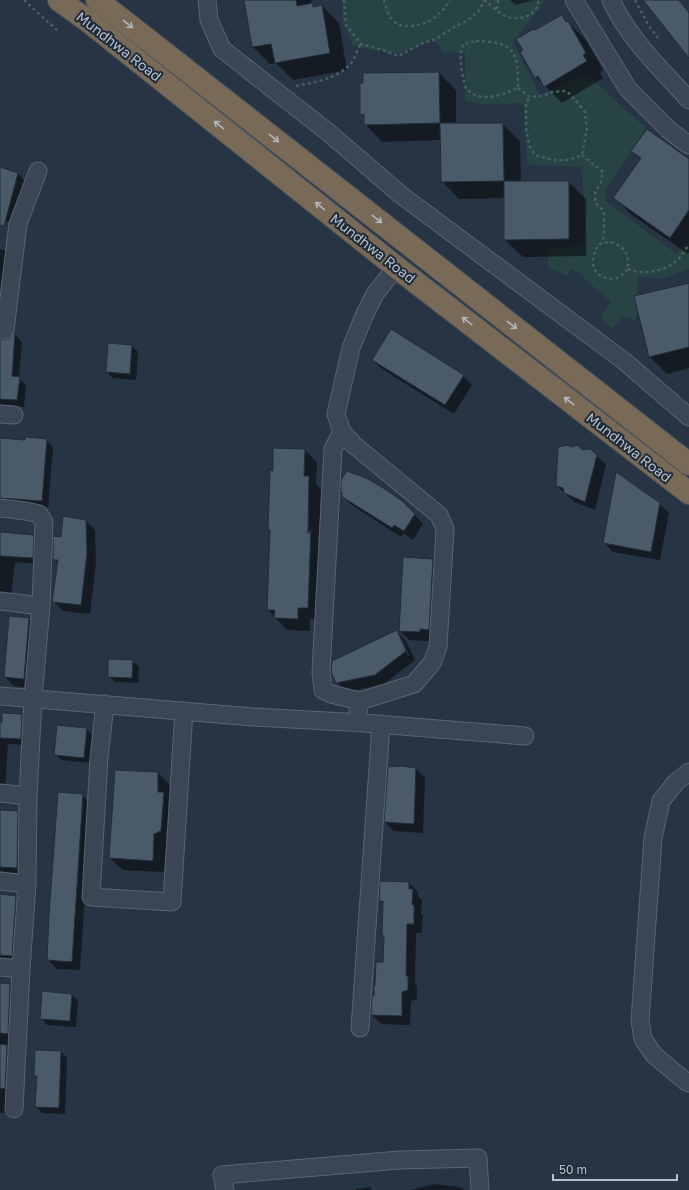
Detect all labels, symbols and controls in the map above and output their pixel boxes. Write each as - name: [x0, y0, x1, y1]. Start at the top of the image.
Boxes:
- street label: Mundhwa Road: [73, 8, 165, 84]
- one-way arrow: [122, 19, 133, 28]
- one-way arrow: [213, 121, 224, 130]
- one-way arrow: [269, 134, 280, 143]
- one-way arrow: [315, 202, 326, 211]
- street label: Mundhwa Road: [327, 210, 419, 286]
- one-way arrow: [371, 214, 382, 223]
- one-way arrow: [461, 317, 472, 326]
- one-way arrow: [506, 320, 517, 329]
- one-way arrow: [564, 396, 575, 405]
- street label: Mundhwa Road: [583, 409, 675, 485]
- scale bar: [553, 1156, 677, 1182]
- text: 50 m: [559, 1162, 587, 1177]

